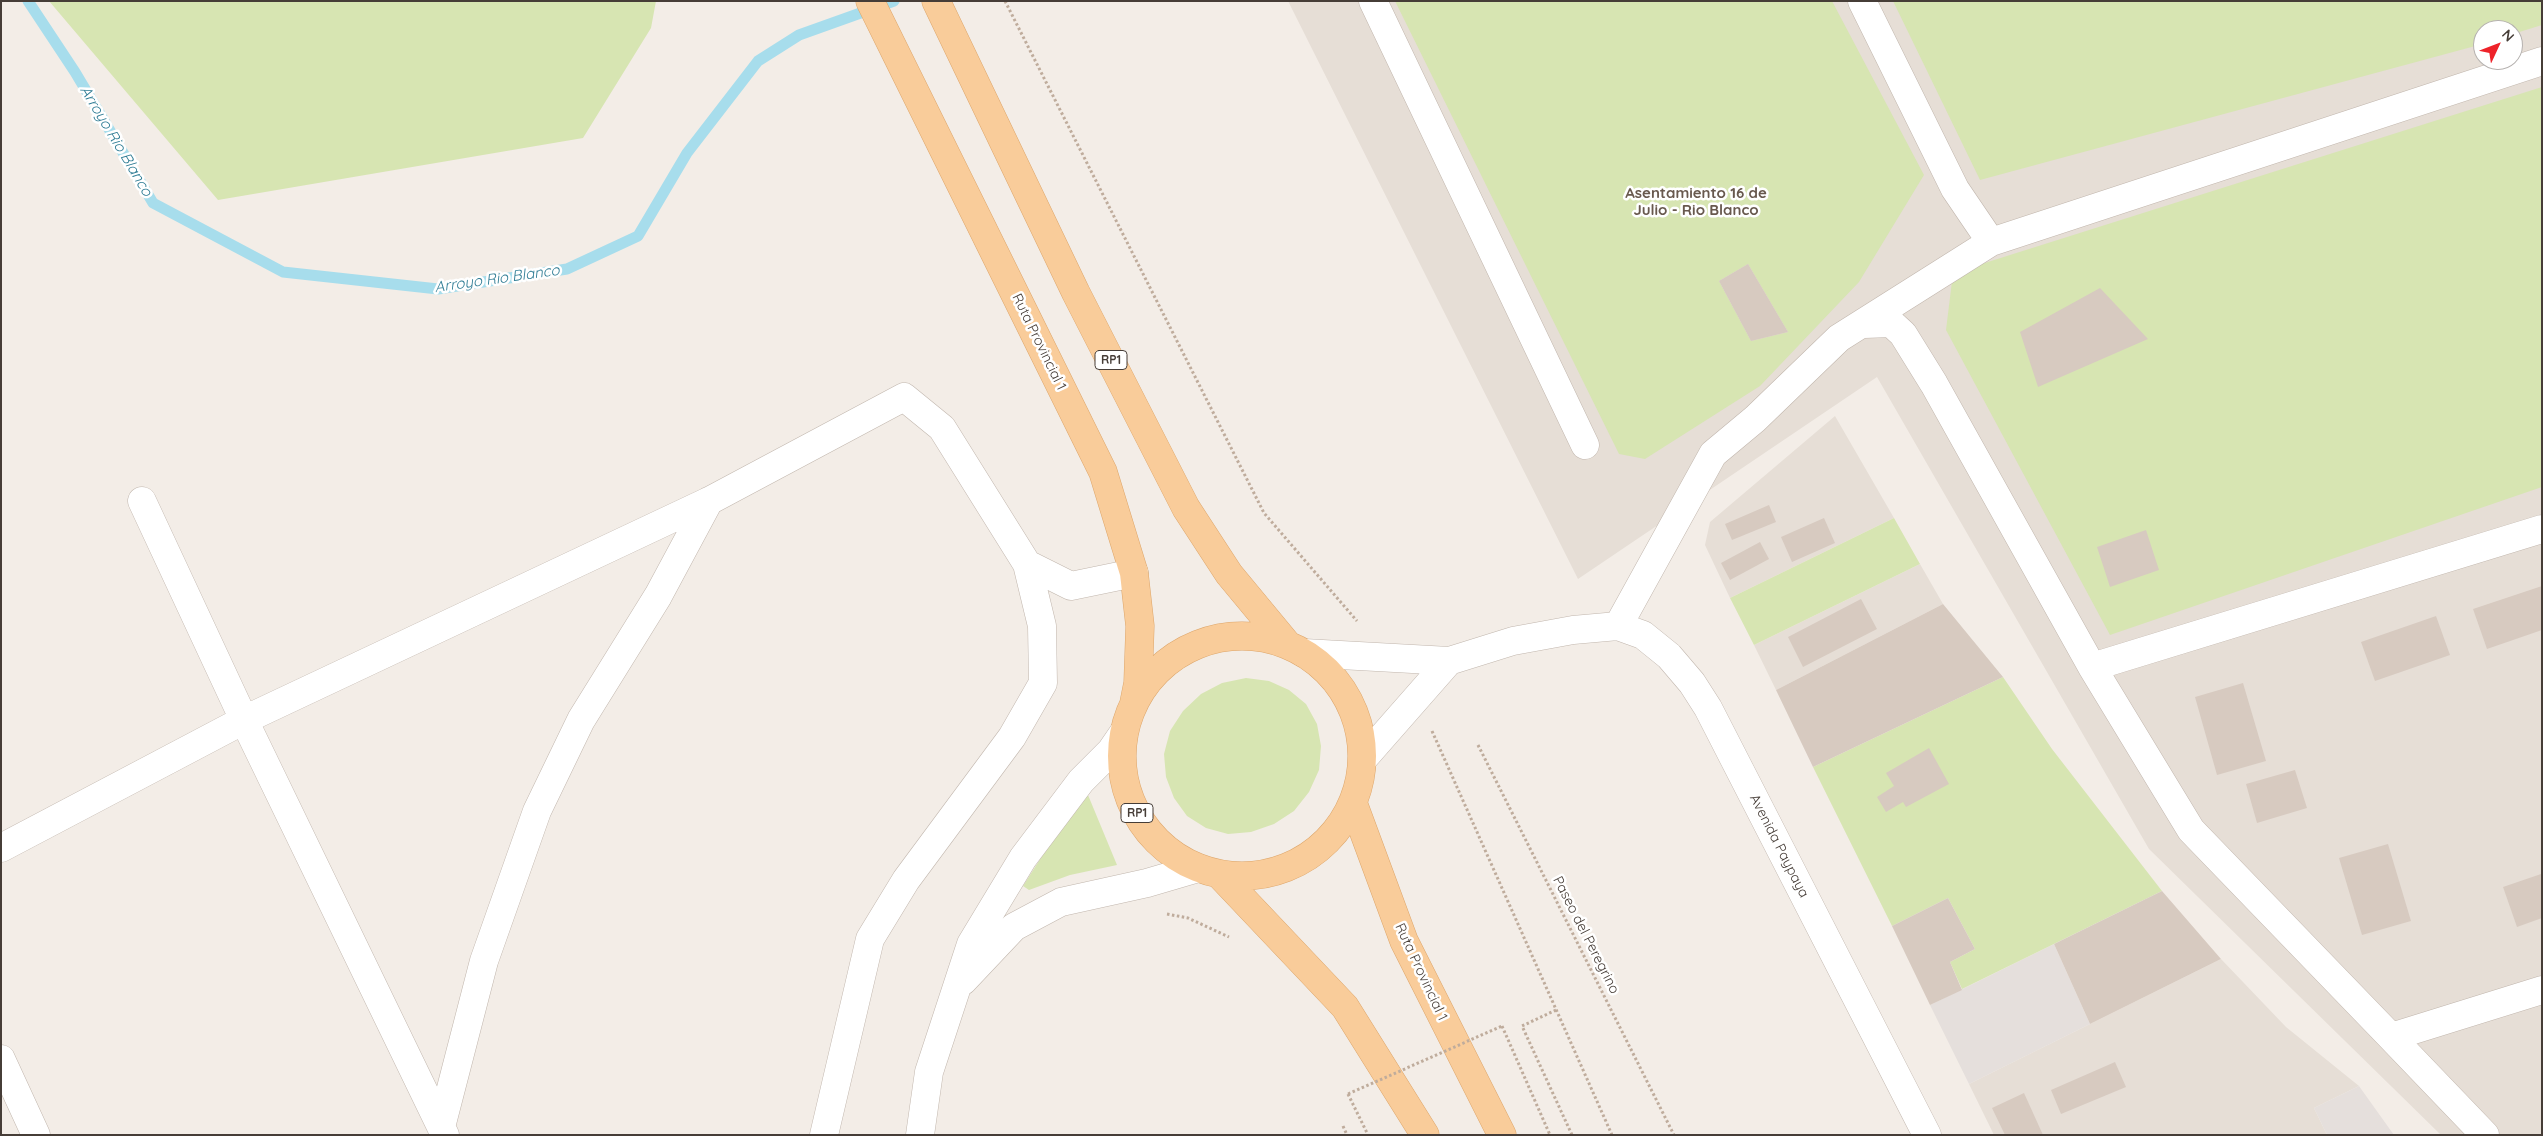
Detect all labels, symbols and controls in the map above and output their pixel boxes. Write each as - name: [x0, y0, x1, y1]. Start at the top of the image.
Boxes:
- north arrow: [2473, 20, 2523, 70]
- text: N: [2498, 26, 2518, 45]
- water label: Arroyo Rio Blanco: [76, 82, 156, 200]
- district label: Asentamiento 16 de Julio - Rio Blanco: [1625, 184, 1767, 219]
- water label: Arroyo Rio Blanco: [433, 261, 561, 297]
- street label: Ruta Provincial 1: [1008, 291, 1070, 393]
- road number: RP1: [1095, 350, 1127, 370]
- street label: Avenida Paypaya: [1746, 791, 1812, 901]
- road number: RP1: [1121, 804, 1153, 822]
- street label: Paseo del Peregrino: [1549, 873, 1623, 997]
- street label: Ruta Provincial 1: [1391, 921, 1451, 1023]

